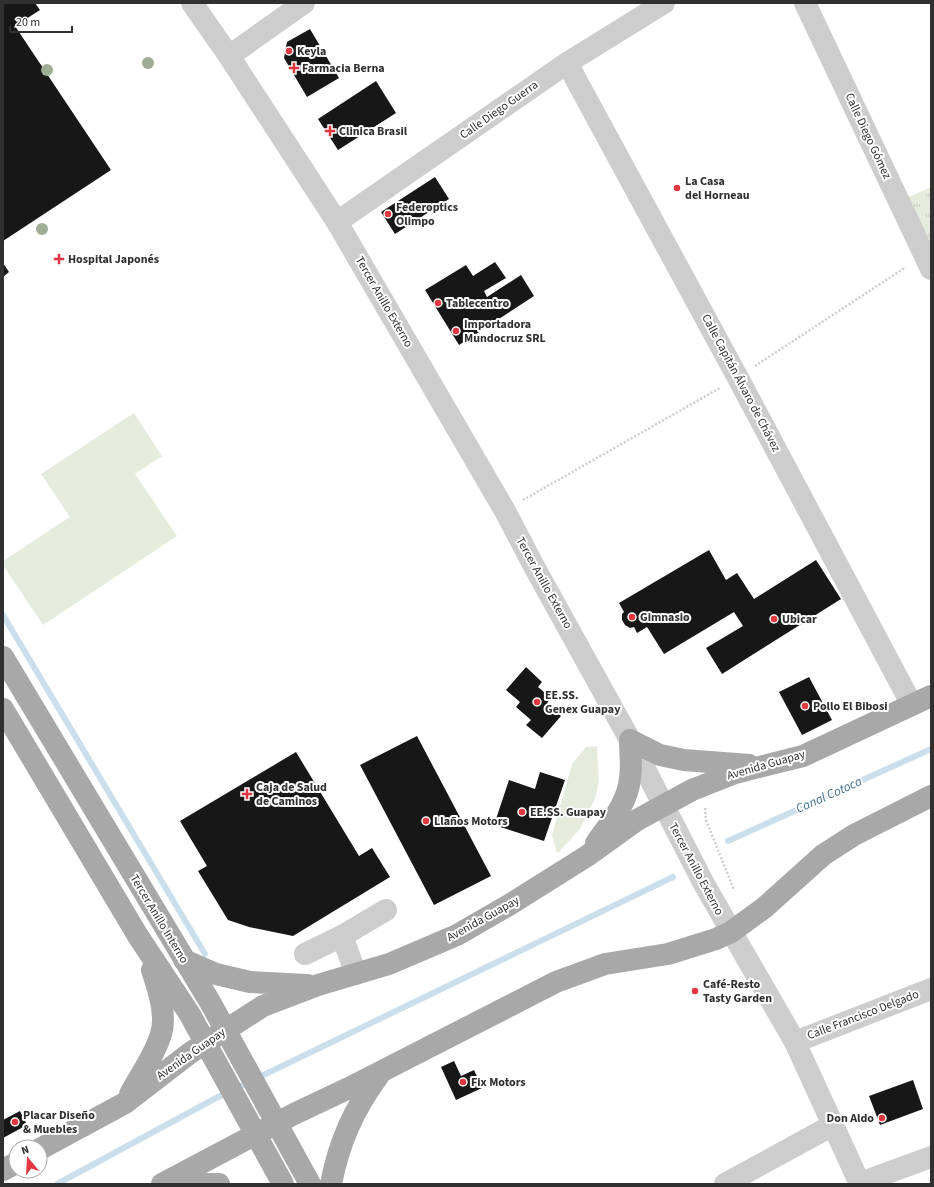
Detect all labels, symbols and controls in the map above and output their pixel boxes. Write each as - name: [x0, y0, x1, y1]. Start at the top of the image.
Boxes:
- scale bar: [10, 8, 72, 34]
- text: 20 m: [16, 14, 40, 31]
- place label: Keyla: [297, 43, 326, 60]
- marker: Keyla: [284, 46, 294, 56]
- place label: Farmacia Berna: [302, 60, 385, 77]
- marker: Farmacia Berna: [289, 63, 299, 73]
- street label: Calle Diego Guerra: [456, 77, 542, 143]
- street label: Calle Diego Gómez: [841, 90, 895, 182]
- place label: Clinica Brasil: [339, 123, 408, 140]
- marker: Clinica Brasil: [324, 125, 336, 137]
- place label: La Casa del Horneau: [685, 173, 750, 204]
- marker: La Casa del Horneau: [672, 183, 682, 193]
- place label: Federoptics Olimpo: [396, 199, 458, 230]
- marker: Federoptics Olimpo: [383, 209, 393, 219]
- place label: Hospital Japonés: [68, 251, 159, 268]
- marker: Hospital Japonés: [53, 253, 65, 265]
- street label: Tercer Anillo Externo: [351, 253, 417, 351]
- place label: Tablecentro: [446, 295, 509, 312]
- marker: Tablecentro: [433, 298, 443, 308]
- street label: Calle Capitán Álvaro de Chávez: [697, 311, 785, 455]
- place label: Importadora Mundocruz SRL: [464, 316, 546, 347]
- marker: Importadora Mundocruz SRL: [451, 326, 461, 336]
- street label: Tercer Anillo Externo: [512, 534, 576, 632]
- place label: Gimnasio: [640, 609, 690, 626]
- place label: Ubicar: [782, 611, 817, 628]
- marker: Gimnasio: [627, 612, 637, 622]
- marker: Ubicar: [769, 614, 779, 624]
- place label: EE.SS. Genex Guapay: [545, 687, 621, 718]
- marker: EE.SS. Genex Guapay: [532, 697, 542, 707]
- place label: Pollo El Bibosi: [813, 698, 888, 715]
- marker: Pollo El Bibosi: [800, 701, 810, 711]
- street label: Avenida Guapay: [725, 746, 807, 784]
- water label: Canal Cotoca: [793, 772, 865, 818]
- place label: Caja de Salud de Caminos: [256, 779, 327, 810]
- marker: Caja de Salud de Caminos: [241, 788, 253, 800]
- place label: EE.SS. Guapay: [530, 804, 607, 821]
- marker: EE.SS. Guapay: [517, 807, 527, 817]
- place label: Llaños Motors: [434, 813, 508, 830]
- marker: Llaños Motors: [421, 816, 431, 826]
- street label: Tercer Anillo Externo: [664, 820, 728, 918]
- street label: Tercer Anillo Interno: [126, 871, 192, 967]
- street label: Avenida Guapay: [444, 892, 523, 946]
- place label: Café-Resto Tasty Garden: [703, 976, 772, 1007]
- marker: Café-Resto Tasty Garden: [690, 986, 700, 996]
- street label: Calle Francisco Delgado: [805, 986, 921, 1044]
- street label: Avenida Guapay: [153, 1024, 229, 1084]
- place label: Fix Motors: [471, 1074, 526, 1091]
- marker: Fix Motors: [458, 1077, 468, 1087]
- place label: Placar Diseño & Muebles: [23, 1107, 95, 1138]
- place label: Don Aldo: [827, 1110, 874, 1127]
- marker: Don Aldo: [877, 1113, 887, 1123]
- marker: Placar Diseño & Muebles: [10, 1117, 20, 1127]
- north arrow: [8, 1139, 48, 1179]
- text: N: [19, 1142, 31, 1158]

